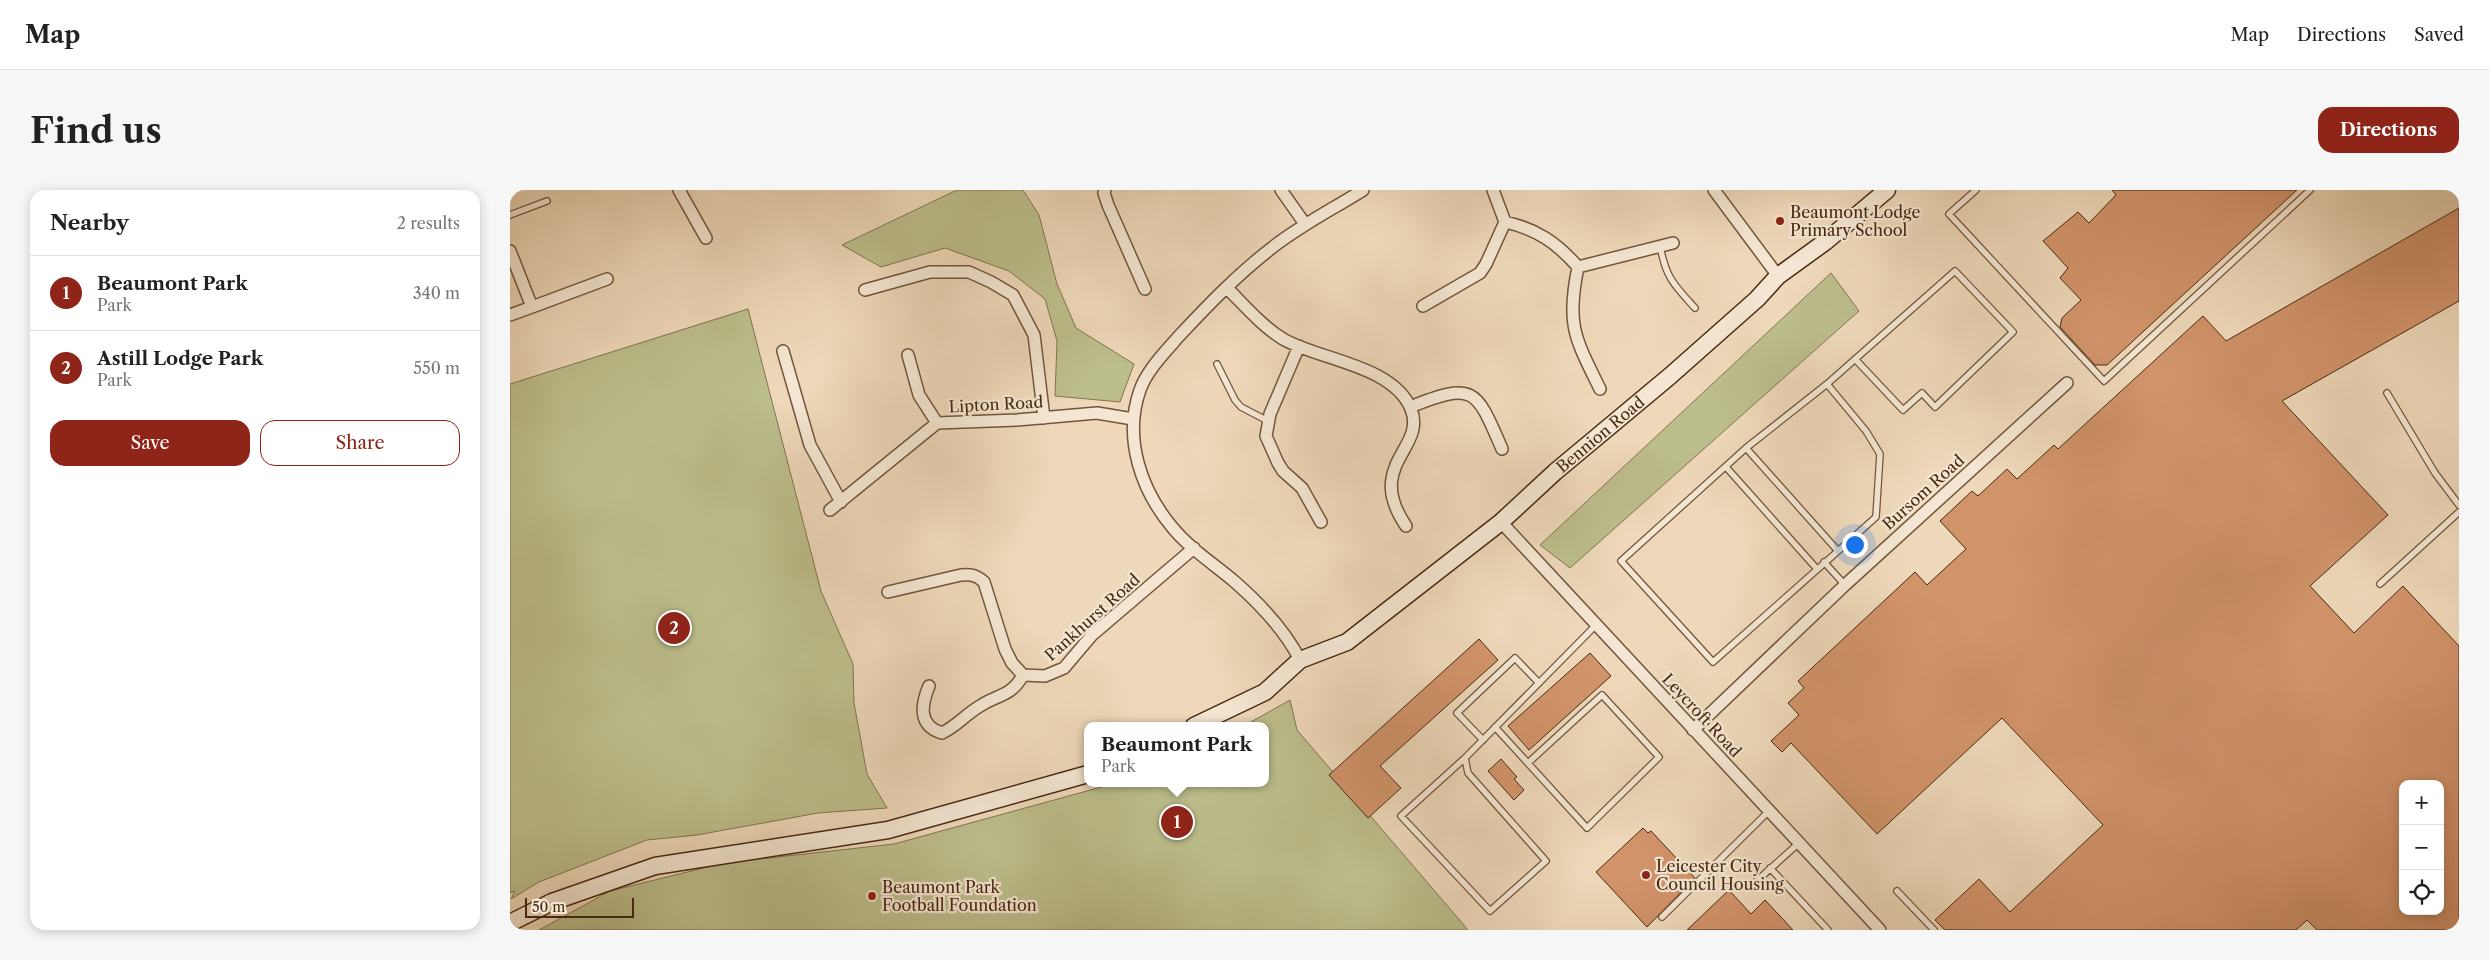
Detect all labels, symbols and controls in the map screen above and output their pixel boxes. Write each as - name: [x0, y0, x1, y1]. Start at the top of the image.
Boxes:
- text: Map: [25, 20, 80, 49]
- text: Map: [2230, 24, 2269, 46]
- text: Directions: [2297, 24, 2386, 46]
- text: Saved: [2414, 24, 2464, 46]
- button: Directions: [2318, 107, 2459, 153]
- text: Find us: [30, 109, 162, 152]
- place label: Beaumont Lodge Primary School: [1790, 202, 1920, 240]
- text: Nearby: [50, 210, 129, 235]
- text: 2 results: [397, 213, 460, 233]
- marker: Beaumont Lodge Primary School: [1774, 215, 1786, 227]
- text: Beaumont Park: [97, 272, 248, 295]
- text: 1: [62, 283, 70, 303]
- text: 340 m: [413, 283, 460, 303]
- text: Park: [97, 295, 132, 315]
- text: Astill Lodge Park: [97, 347, 263, 370]
- text: 2: [61, 358, 71, 378]
- text: 550 m: [413, 358, 460, 378]
- text: Park: [97, 370, 132, 390]
- street label: Lipton Road: [948, 392, 1044, 416]
- street label: Bennion Road: [1552, 392, 1648, 477]
- button: Save: [50, 420, 250, 466]
- button: Share: [260, 420, 460, 466]
- street label: Bursom Road: [1878, 450, 1968, 534]
- your location: [1842, 532, 1868, 558]
- street label: Pankhurst Road: [1040, 569, 1144, 665]
- pin: 2: [658, 609, 690, 647]
- street label: Leycroft Road: [1658, 669, 1746, 761]
- popup: [1084, 722, 1269, 787]
- text: Beaumont Park: [1101, 733, 1252, 756]
- text: Park: [1101, 756, 1136, 776]
- map controls: [2399, 780, 2444, 915]
- button: +: [2399, 780, 2444, 825]
- pin: 1: [1161, 803, 1193, 841]
- button: −: [2399, 825, 2444, 870]
- place label: Leicester City Council Housing: [1656, 856, 1784, 894]
- marker: Leicester City Council Housing: [1640, 869, 1652, 881]
- button: locate: [2399, 870, 2444, 915]
- place label: Beaumont Park Football Foundation: [882, 877, 1037, 915]
- marker: Beaumont Park Football Foundation: [866, 890, 878, 902]
- scale bar: [525, 895, 634, 918]
- text: 50 m: [532, 898, 565, 916]

